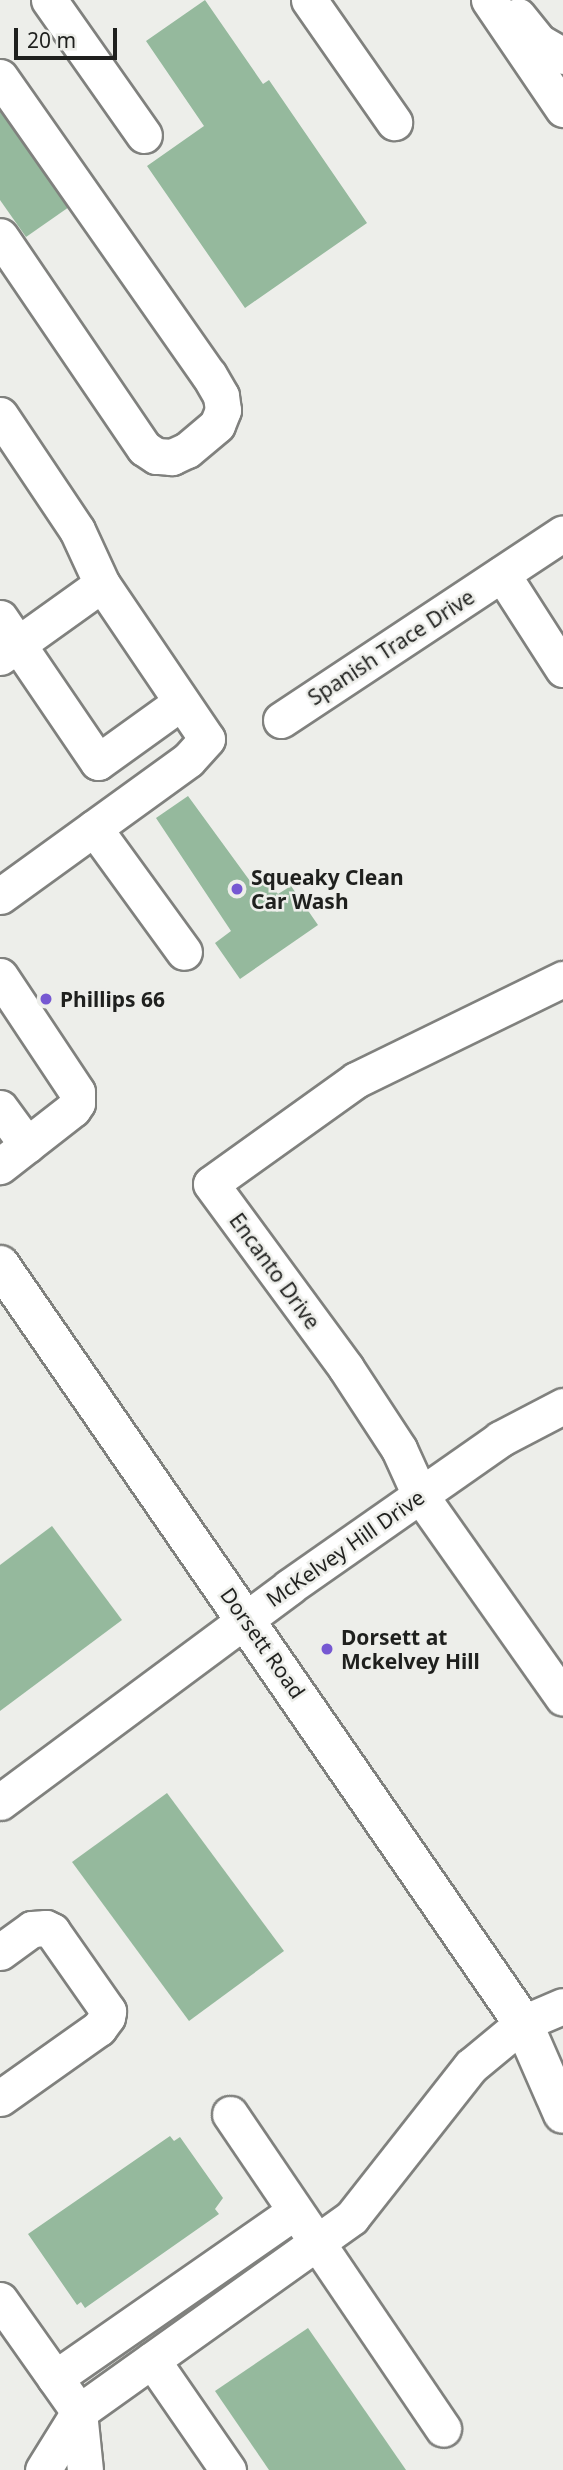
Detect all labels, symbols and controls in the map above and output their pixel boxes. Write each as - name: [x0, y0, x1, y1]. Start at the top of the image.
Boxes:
- scale bar: [18, 14, 121, 58]
- text: 20 m: [27, 26, 76, 54]
- street label: Spanish Trace Drive: [303, 584, 479, 710]
- place label: Squeaky Clean Car Wash: [251, 864, 404, 914]
- marker: Squeaky Clean Car Wash: [229, 881, 245, 897]
- place label: Phillips 66: [60, 986, 165, 1012]
- marker: Phillips 66: [38, 991, 54, 1007]
- street label: Encanto Drive: [224, 1208, 326, 1334]
- street label: McKelvey Hill Drive: [261, 1484, 429, 1612]
- street label: Dorsett Road: [215, 1583, 311, 1703]
- place label: Dorsett at Mckelvey Hill: [341, 1624, 480, 1674]
- marker: Dorsett at Mckelvey Hill: [319, 1641, 335, 1657]

